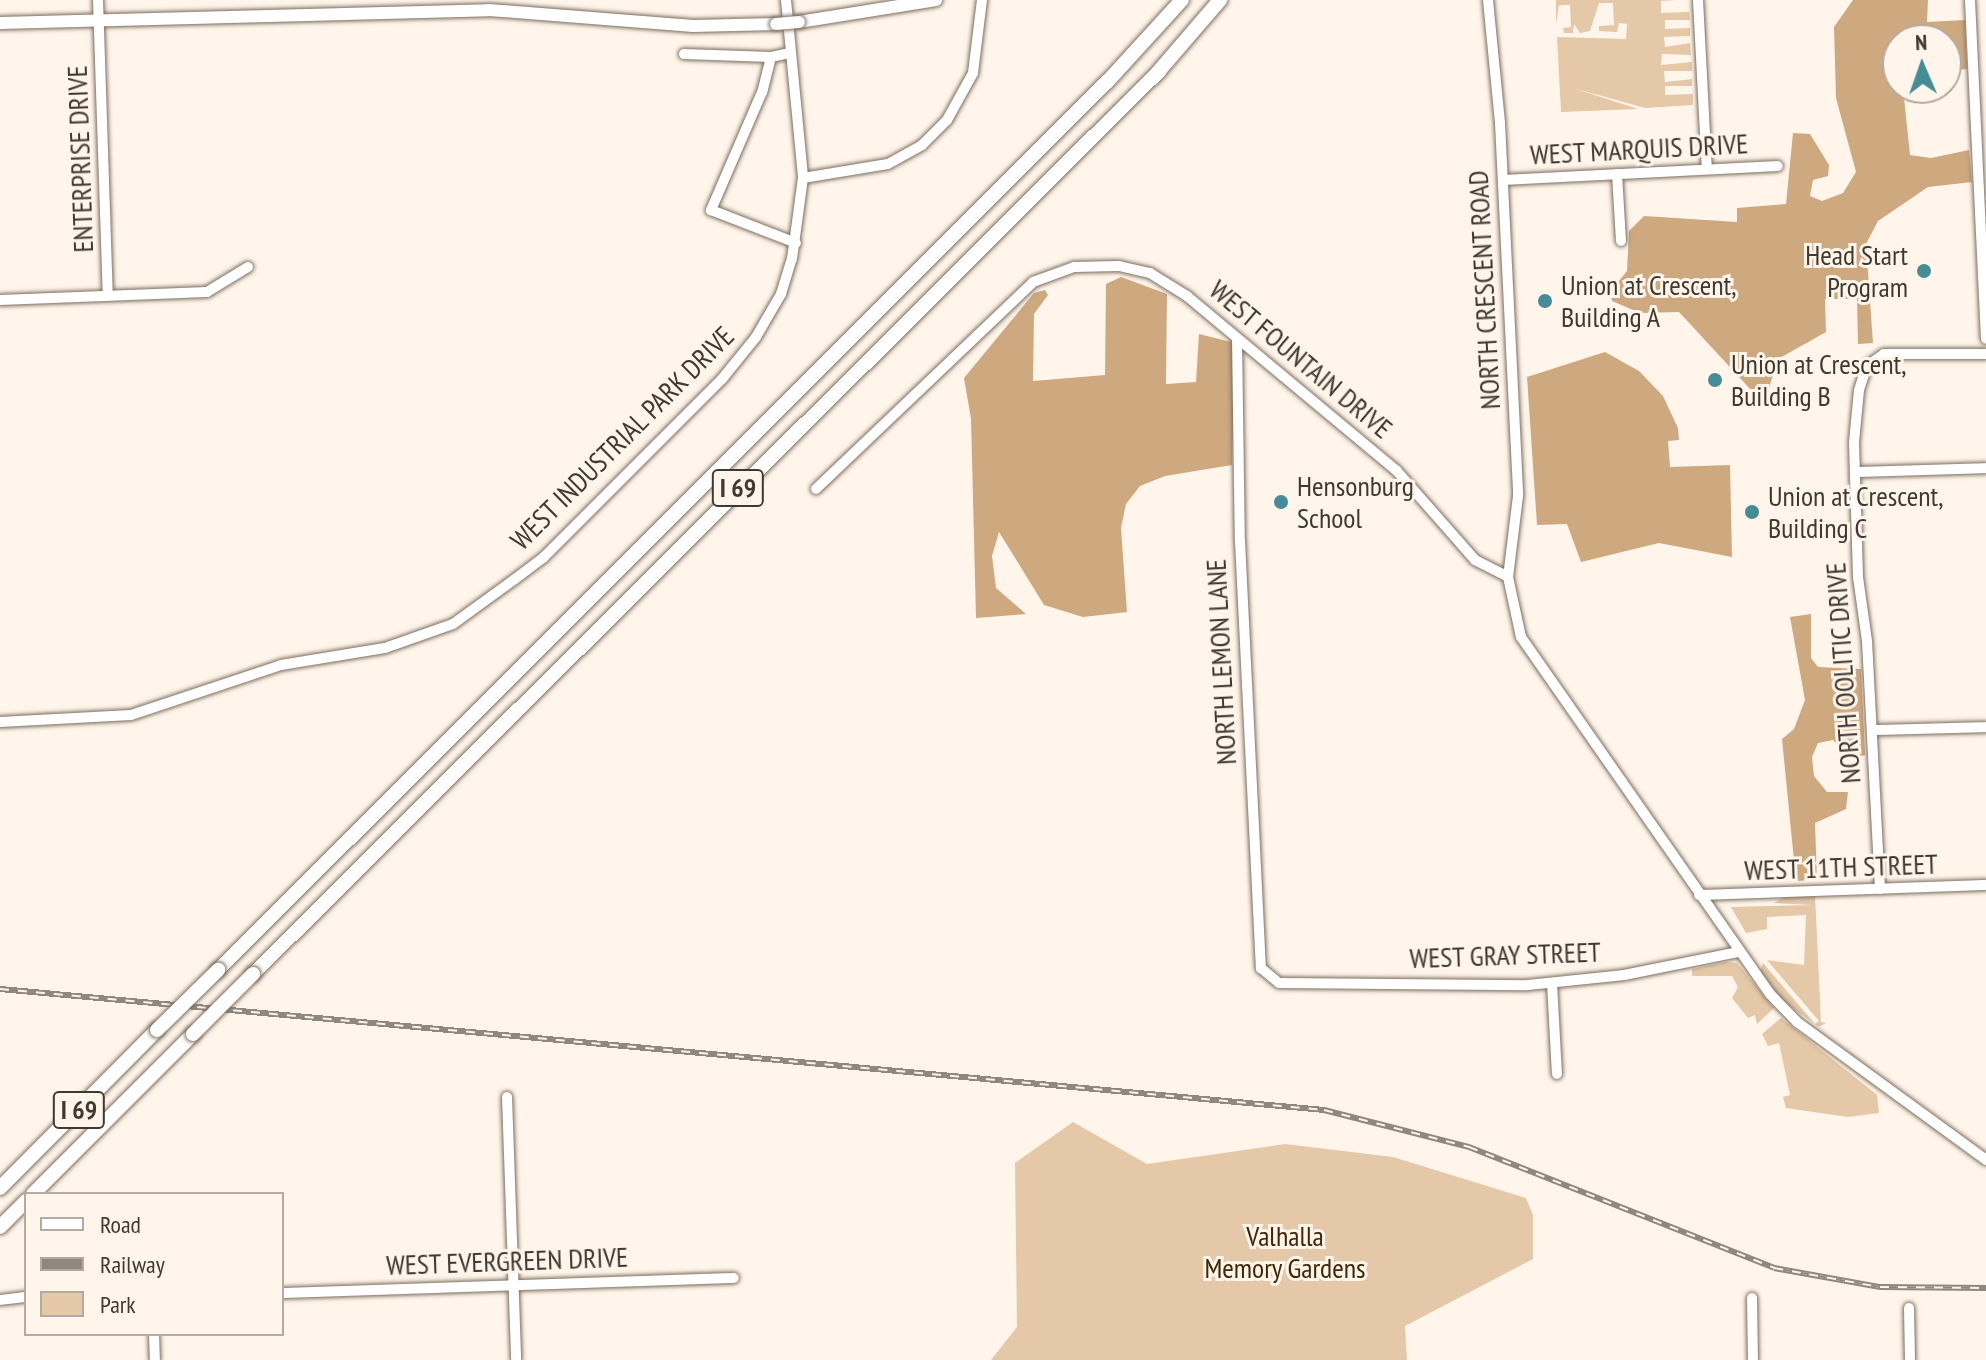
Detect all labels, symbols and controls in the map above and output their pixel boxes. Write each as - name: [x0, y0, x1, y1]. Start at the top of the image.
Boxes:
- north arrow: [1882, 24, 1962, 104]
- text: N: [1915, 28, 1928, 56]
- street label: ENTERPRISE DRIVE: [60, 65, 100, 253]
- street label: WEST MARQUIS DRIVE: [1529, 126, 1749, 172]
- street label: NORTH CRESCENT ROAD: [1461, 169, 1507, 411]
- place label: Head Start Program: [1805, 238, 1908, 304]
- marker: Head Start Program: [1915, 262, 1933, 280]
- place label: Union at Crescent, Building A: [1561, 268, 1737, 334]
- street label: WEST FOUNTAIN DRIVE: [1202, 272, 1400, 446]
- marker: Union at Crescent, Building A: [1536, 292, 1554, 310]
- street label: WEST INDUSTRIAL PARK DRIVE: [502, 318, 742, 558]
- place label: Union at Crescent, Building B: [1731, 347, 1907, 413]
- marker: Union at Crescent, Building B: [1706, 371, 1724, 389]
- road number: I 69: [710, 466, 766, 510]
- place label: Hensonburg School: [1297, 469, 1414, 535]
- place label: Union at Crescent, Building C: [1768, 479, 1944, 545]
- marker: Hensonburg School: [1272, 493, 1290, 511]
- marker: Union at Crescent, Building C: [1743, 503, 1761, 521]
- street label: NORTH LEMON LANE: [1199, 558, 1243, 766]
- street label: NORTH OOLITIC DRIVE: [1818, 561, 1868, 785]
- street label: WEST 11TH STREET: [1743, 847, 1939, 887]
- street label: WEST GRAY STREET: [1408, 935, 1602, 975]
- road number: I 69: [51, 1088, 107, 1132]
- legend: [24, 1192, 284, 1336]
- text: Road: [100, 1209, 141, 1240]
- park label: Valhalla Memory Gardens: [1204, 1219, 1366, 1285]
- street label: WEST EVERGREEN DRIVE: [385, 1240, 629, 1282]
- text: Railway: [100, 1249, 165, 1280]
- text: Park: [100, 1289, 136, 1320]

